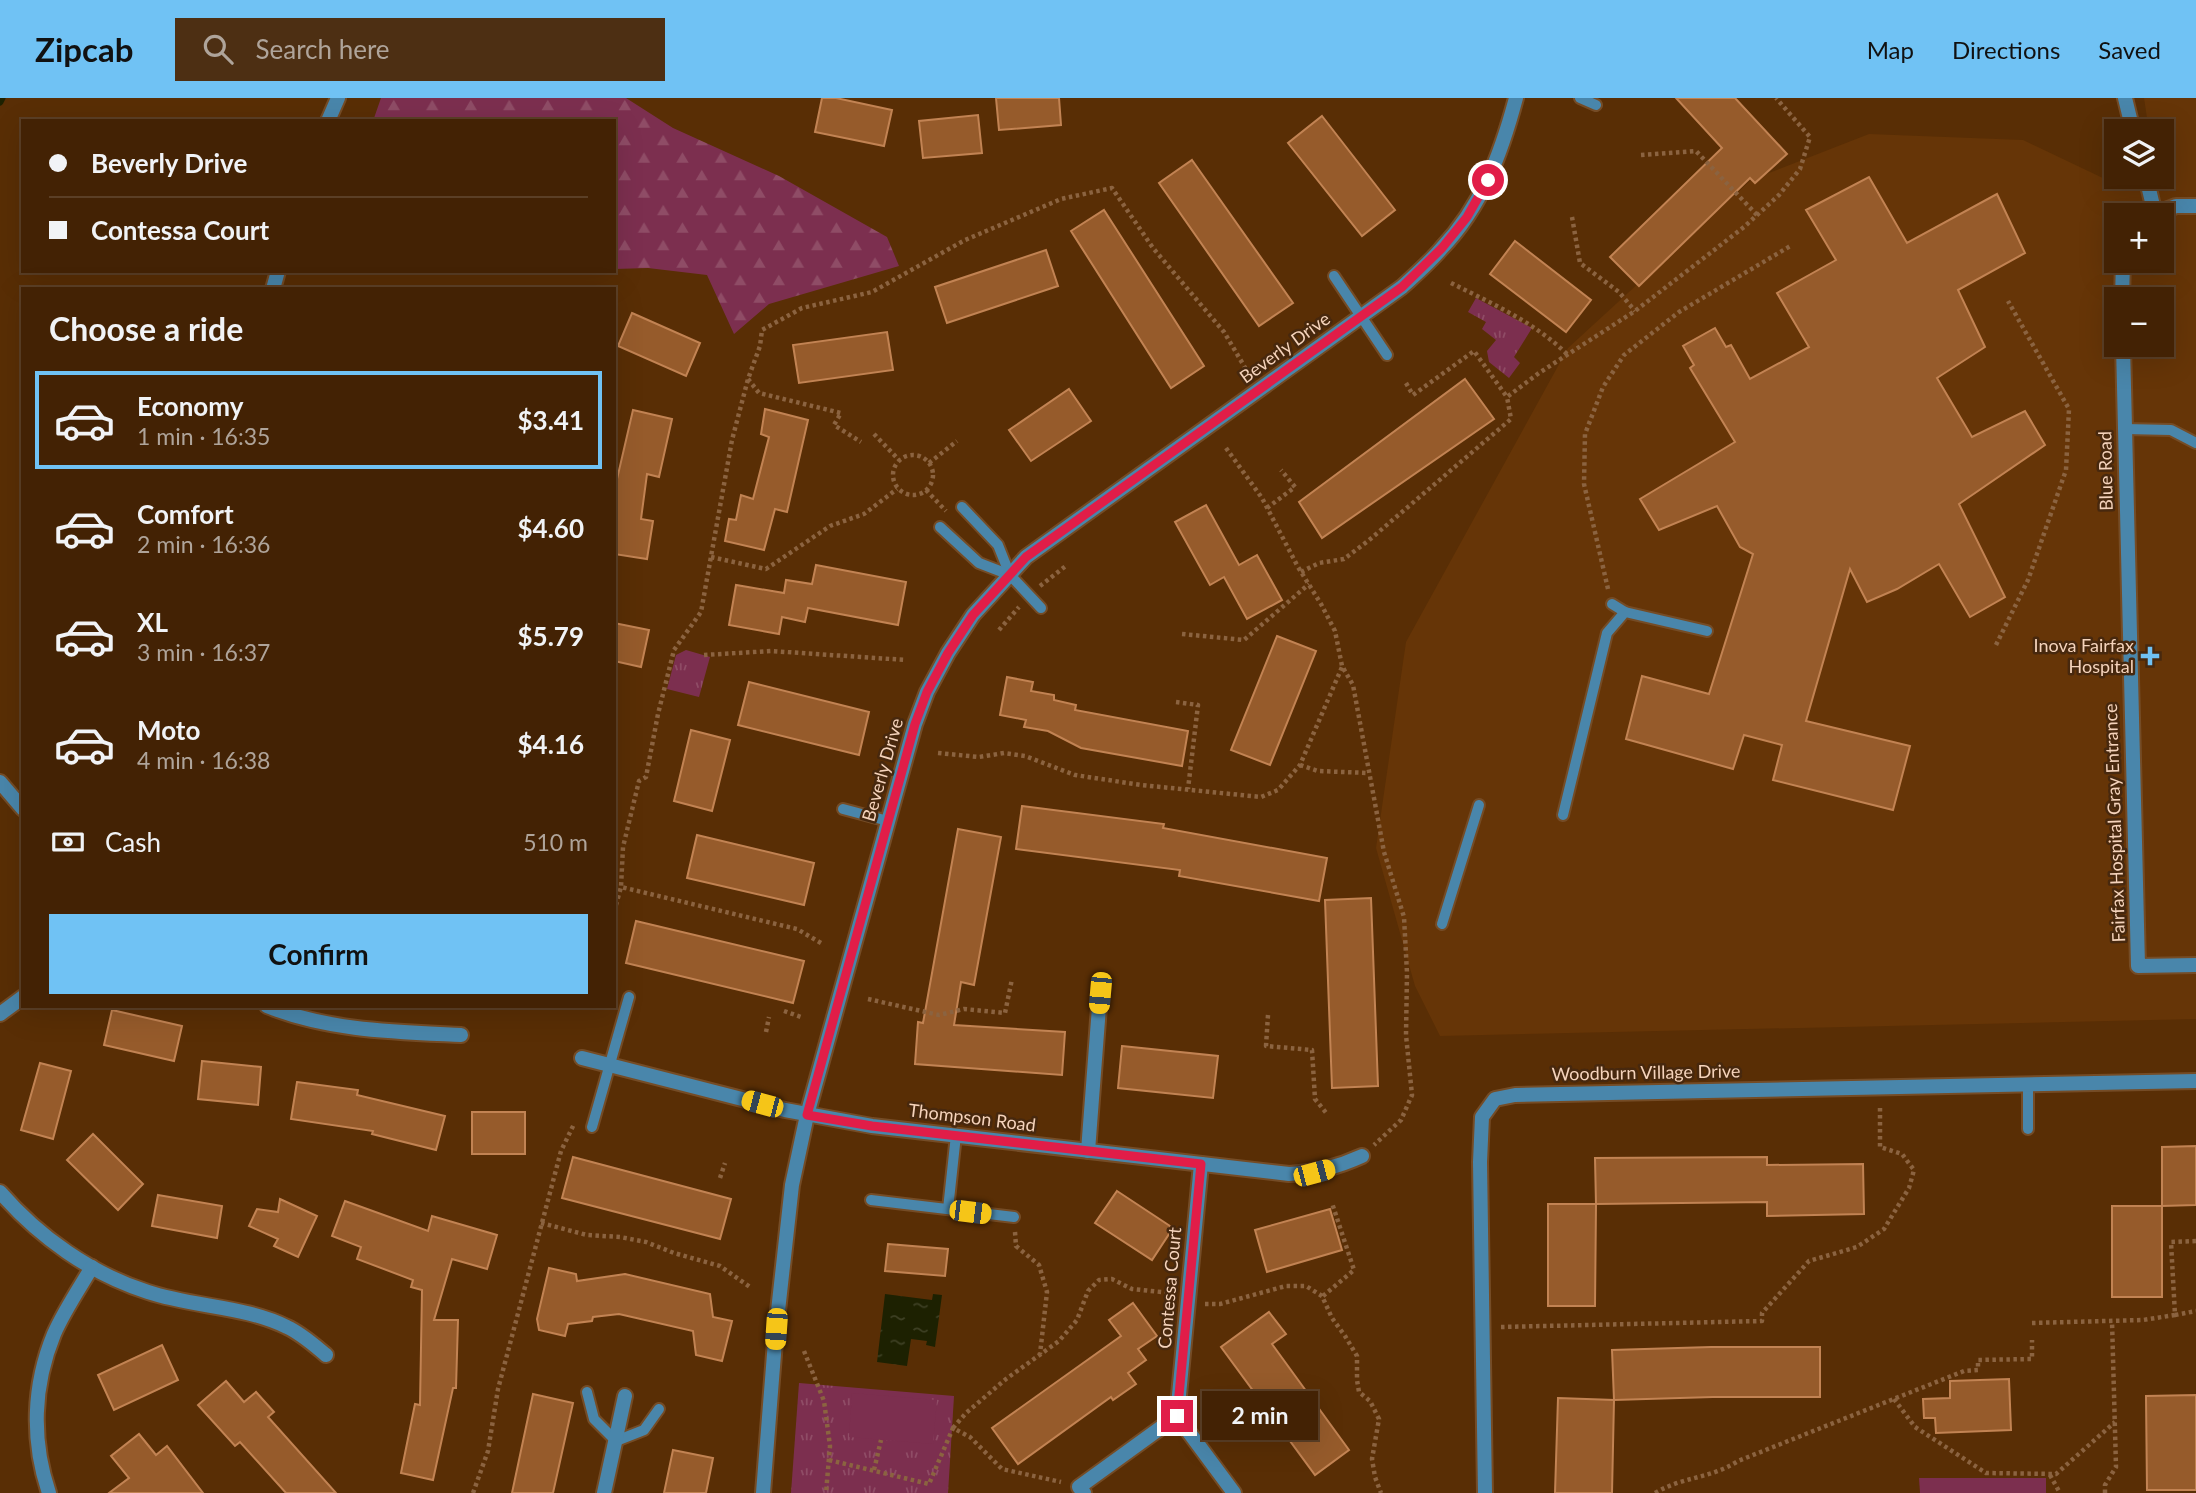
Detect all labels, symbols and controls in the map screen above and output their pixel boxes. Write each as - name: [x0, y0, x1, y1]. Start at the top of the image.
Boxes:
- search box: [175, 18, 665, 81]
- text: Zipcab: [35, 29, 133, 69]
- icon: search: [199, 30, 237, 68]
- text: Search here: [255, 33, 390, 65]
- text: Map: [1867, 35, 1914, 64]
- text: Directions: [1952, 35, 2060, 64]
- text: Saved: [2098, 35, 2161, 64]
- map controls: [2104, 119, 2174, 357]
- button: layers: [2104, 119, 2174, 189]
- text: Beverly Drive: [91, 147, 247, 179]
- route start: [1472, 164, 1504, 196]
- button: +: [2104, 203, 2174, 273]
- text: Contessa Court: [91, 214, 269, 246]
- button: −: [2104, 287, 2174, 357]
- street label: Beverly Drive: [1235, 307, 1334, 387]
- text: Choose a ride: [49, 309, 243, 348]
- icon: car: [53, 389, 116, 452]
- text: Economy: [137, 390, 243, 422]
- text: $3.41: [518, 404, 584, 436]
- text: 1 min · 16:35: [137, 422, 270, 450]
- street label: Blue Road: [2093, 431, 2117, 511]
- icon: car: [53, 497, 116, 560]
- text: Comfort: [137, 498, 234, 530]
- text: $4.60: [518, 512, 584, 544]
- text: 2 min · 16:36: [137, 530, 270, 558]
- icon: car: [53, 605, 116, 668]
- text: XL: [137, 606, 168, 638]
- text: $5.79: [518, 620, 584, 652]
- place label: Inova Fairfax Hospital: [2034, 634, 2134, 677]
- text: 3 min · 16:37: [137, 638, 270, 666]
- marker: Inova Fairfax Hospital: [2140, 646, 2160, 666]
- street label: Fairfax Hospital Gray Entrance: [2099, 703, 2129, 943]
- icon: car: [53, 713, 116, 776]
- text: Moto: [137, 714, 200, 746]
- street label: Beverly Drive: [857, 715, 907, 824]
- text: $4.16: [518, 728, 584, 760]
- text: 4 min · 16:38: [137, 746, 270, 774]
- icon: cash: [49, 823, 87, 861]
- text: Cash: [105, 826, 161, 858]
- text: 510 m: [523, 828, 588, 856]
- button: Confirm: [49, 914, 588, 994]
- car: [1088, 971, 1113, 1015]
- street label: Woodburn Village Drive: [1551, 1059, 1741, 1085]
- car: [739, 1088, 786, 1120]
- street label: Thompson Road: [907, 1098, 1037, 1136]
- car: [1291, 1157, 1338, 1189]
- car: [948, 1199, 993, 1225]
- street label: Contessa Court: [1153, 1226, 1185, 1350]
- car: [765, 1307, 788, 1351]
- callout: 2 min: [1202, 1392, 1317, 1440]
- route end: [1161, 1400, 1193, 1432]
- text: 2 min: [1231, 1401, 1289, 1429]

